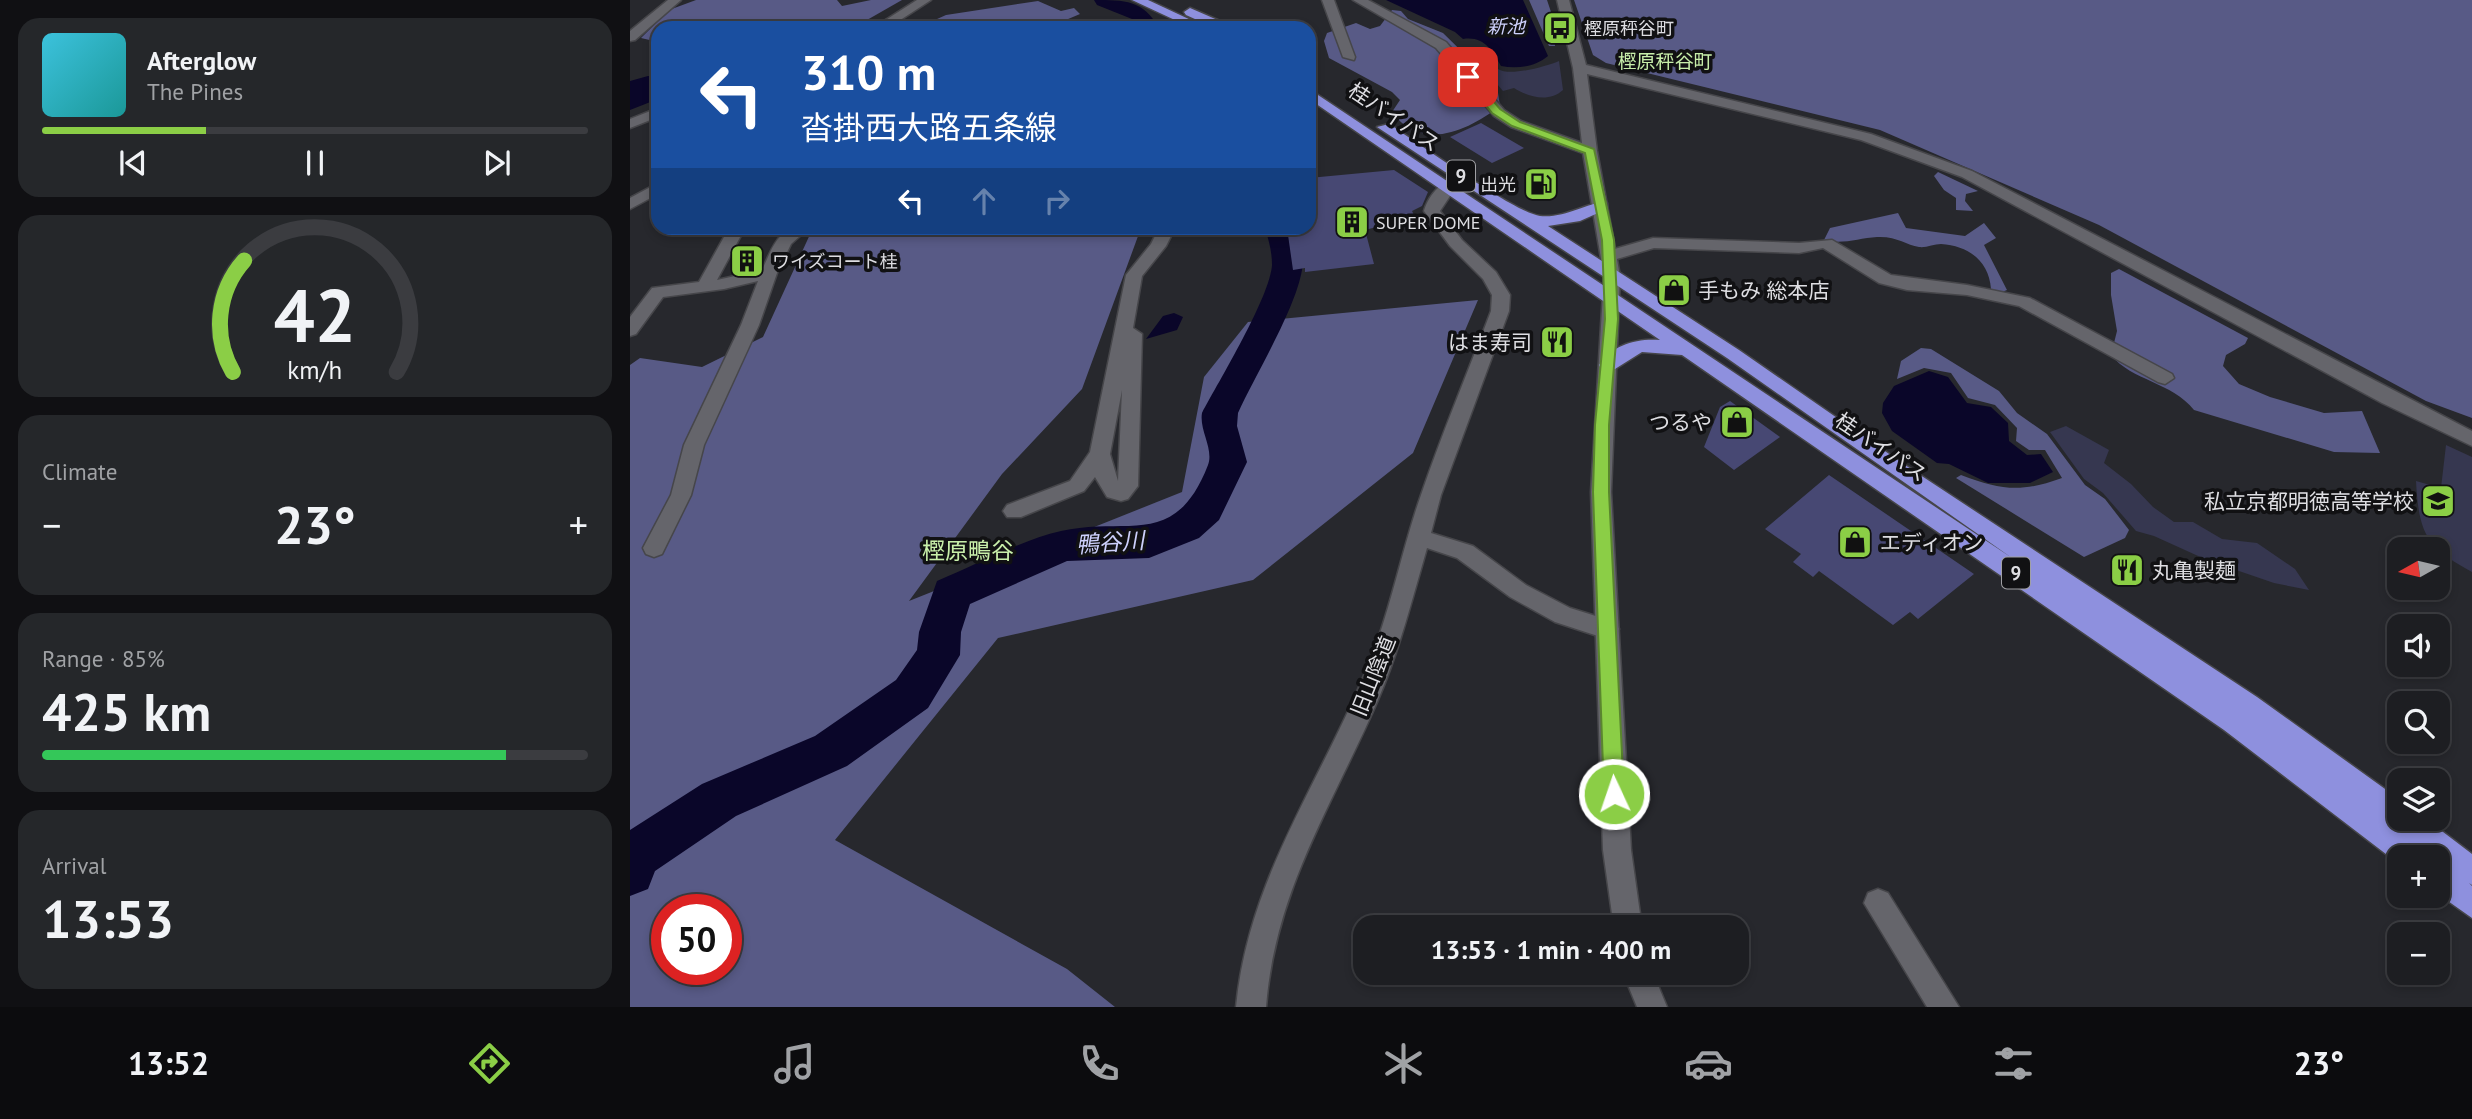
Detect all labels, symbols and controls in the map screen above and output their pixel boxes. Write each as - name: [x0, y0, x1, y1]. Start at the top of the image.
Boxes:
- bus stop icon: 樫原秤谷町: [1541, 9, 1579, 47]
- water label: 新池: [1487, 14, 1527, 38]
- place label: 樫原秤谷町: [1584, 17, 1674, 40]
- text: 310 m: [801, 40, 936, 104]
- text: Afterglow: [147, 44, 256, 77]
- pin: [1438, 47, 1498, 107]
- icon: left: [686, 49, 777, 140]
- district label: 樫原秤谷町: [1617, 49, 1713, 73]
- icon: arrive: [1449, 58, 1487, 96]
- text: The Pines: [147, 77, 243, 106]
- street label: 桂バイパス: [1343, 77, 1445, 157]
- text: 沓掛西大路五条線: [801, 106, 1057, 148]
- icon: previous: [114, 144, 152, 182]
- icon: pause: [296, 144, 334, 182]
- icon: next: [478, 144, 516, 182]
- road number: 9: [1447, 160, 1475, 192]
- fuel station icon: 出光: [1522, 165, 1560, 203]
- place label: 出光: [1480, 173, 1516, 196]
- icon: left: [892, 182, 930, 220]
- icon: ahead: [965, 182, 1003, 220]
- icon: right: [1038, 182, 1076, 220]
- building icon: SUPER DOME: [1333, 203, 1371, 241]
- place label: SUPER DOME: [1376, 211, 1481, 234]
- building icon: ワイズコート桂: [728, 242, 766, 280]
- place label: ワイズコート桂: [772, 250, 897, 273]
- text: 42: [274, 269, 356, 363]
- shop icon: 手もみ 総本店: [1655, 271, 1693, 309]
- place label: 手もみ 総本店: [1698, 277, 1830, 304]
- restaurant icon: はま寿司: [1538, 323, 1576, 361]
- place label: はま寿司: [1448, 329, 1532, 356]
- text: km/h: [288, 354, 342, 386]
- shop icon: つるや: [1718, 403, 1756, 441]
- street label: 桂バイパス: [1830, 407, 1932, 487]
- place label: つるや: [1649, 409, 1712, 436]
- text: Climate: [42, 457, 117, 486]
- school or university icon: 私立京都明徳高等学校: [2419, 482, 2457, 520]
- place label: 私立京都明徳高等学校: [2204, 488, 2414, 515]
- text: 23°: [274, 491, 356, 558]
- text: −: [42, 500, 61, 549]
- text: +: [569, 500, 588, 549]
- shop icon: エディオン: [1836, 523, 1874, 561]
- water label: 鴨谷川: [1075, 525, 1148, 559]
- place label: エディオン: [1880, 529, 1984, 556]
- district label: 樫原鴫谷: [922, 536, 1014, 565]
- north arrow: [2387, 537, 2450, 600]
- map controls: [2387, 537, 2450, 985]
- restaurant icon: 丸亀製麺: [2108, 551, 2146, 589]
- place label: 丸亀製麺: [2152, 557, 2236, 584]
- road number: 9: [2002, 558, 2030, 588]
- button: sound: [2387, 614, 2450, 677]
- street label: 旧山陰道: [1345, 632, 1401, 720]
- text: Range · 85%: [42, 644, 165, 673]
- text: 425 km: [42, 678, 211, 745]
- button: search: [2387, 691, 2450, 754]
- position arrow: [1577, 757, 1651, 831]
- button: layers: [2387, 768, 2450, 831]
- button: +: [2387, 845, 2450, 908]
- text: Arrival: [42, 851, 106, 880]
- text: 13:53: [42, 885, 174, 952]
- speed limit sign: 50: [651, 894, 742, 985]
- button: −: [2387, 922, 2450, 985]
- text: 13:53 · 1 min · 400 m: [1431, 933, 1671, 966]
- icon: directions: [465, 1039, 514, 1088]
- icon: music: [770, 1039, 819, 1088]
- icon: phone: [1075, 1039, 1124, 1088]
- icon: climate: [1379, 1039, 1428, 1088]
- icon: car: [1684, 1039, 1733, 1088]
- icon: filters: [1989, 1039, 2038, 1088]
- text: 13:52: [128, 1042, 209, 1084]
- text: 23°: [2294, 1042, 2344, 1084]

